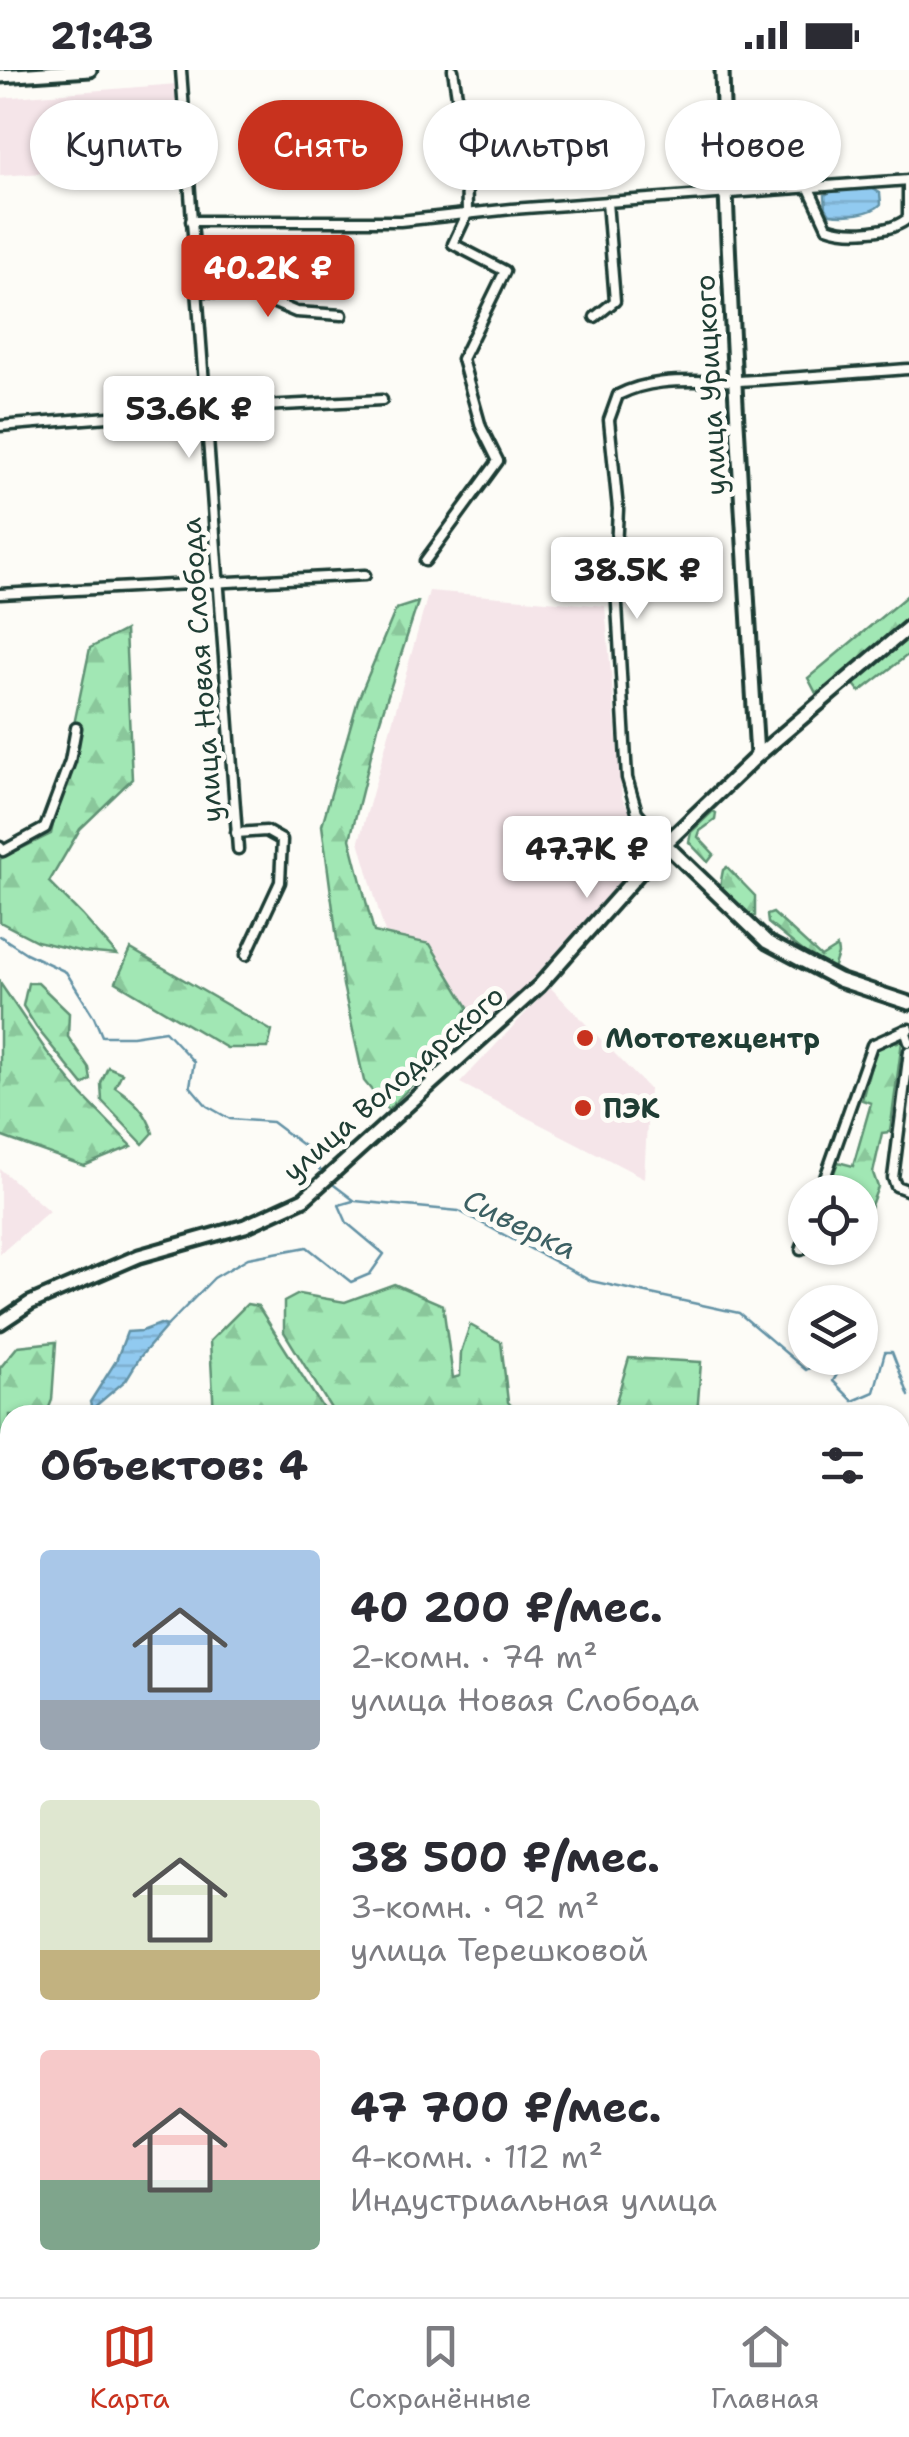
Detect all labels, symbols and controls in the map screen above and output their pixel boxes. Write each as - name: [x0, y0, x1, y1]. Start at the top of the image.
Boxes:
- text: 21:43: [50, 10, 154, 61]
- chip: Купить: [30, 100, 218, 190]
- chip: Снять: [238, 100, 403, 190]
- chip: Фильтры: [423, 100, 645, 190]
- chip: Новое: [665, 100, 841, 190]
- pin: 40.2K ₽: [176, 235, 360, 320]
- text: 40.2K ₽: [203, 246, 333, 289]
- street label: улица Урицкого: [685, 274, 735, 496]
- pin: 53.6K ₽: [97, 376, 281, 461]
- text: 53.6K ₽: [125, 387, 253, 430]
- street label: улица Новая Слобода: [171, 516, 231, 824]
- pin: 38.5K ₽: [545, 537, 729, 622]
- text: 38.5K ₽: [573, 548, 701, 591]
- pin: 47.7K ₽: [495, 816, 679, 901]
- text: 47.7K ₽: [525, 827, 649, 870]
- street label: улица Володарского: [274, 976, 512, 1190]
- place label: Мототехцентр: [605, 1019, 820, 1057]
- marker: Мототехцентр: [574, 1027, 596, 1049]
- place label: ПЭК: [603, 1089, 660, 1127]
- marker: ПЭК: [572, 1097, 594, 1119]
- map controls: [788, 1175, 878, 1375]
- button: locate: [788, 1175, 878, 1265]
- water label: Сиверка: [456, 1179, 584, 1269]
- button: layers: [788, 1285, 878, 1375]
- text: Объектов: 4: [40, 1437, 308, 1493]
- icon: filters: [815, 1438, 870, 1493]
- text: 40 200 ₽/мес.: [350, 1579, 663, 1635]
- icon: home: [120, 1590, 240, 1710]
- text: 2-комн. · 74 m²: [350, 1635, 598, 1678]
- text: улица Новая Слобода: [350, 1678, 699, 1721]
- text: 38 500 ₽/мес.: [350, 1829, 660, 1885]
- icon: home: [120, 1840, 240, 1960]
- text: 3-комн. · 92 m²: [350, 1885, 599, 1928]
- text: улица Терешковой: [350, 1928, 648, 1971]
- text: 47 700 ₽/мес.: [350, 2079, 662, 2135]
- icon: home: [120, 2090, 240, 2210]
- text: 4-комн. · 112 m²: [350, 2135, 603, 2178]
- text: Индустриальная улица: [350, 2178, 717, 2221]
- tab: Карта: [90, 2319, 170, 2417]
- tab: Сохранённые: [349, 2319, 532, 2417]
- tab: Главная: [711, 2319, 819, 2417]

